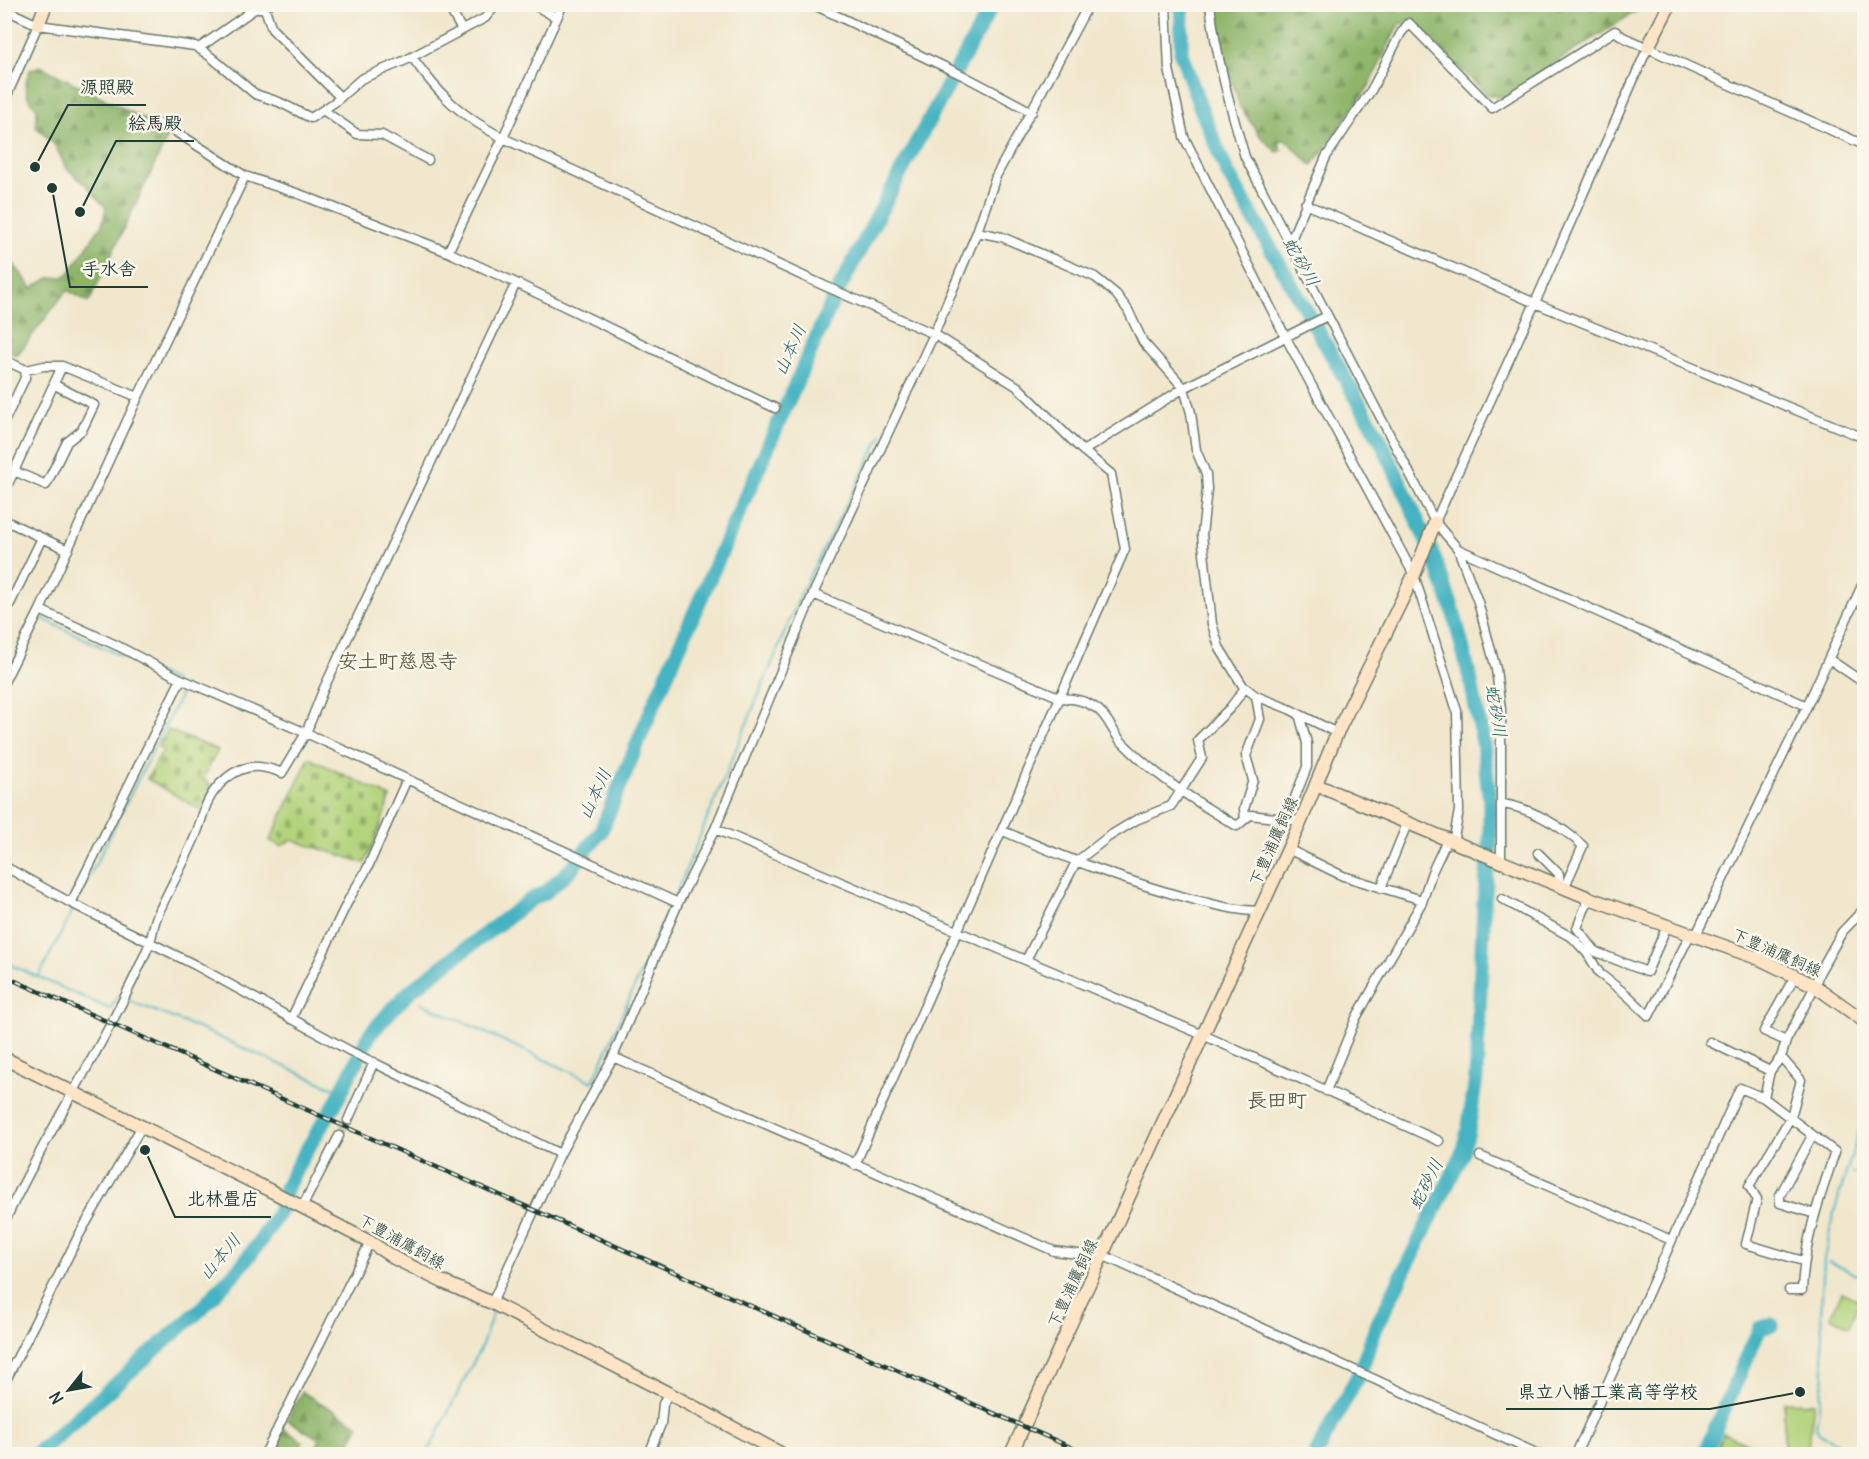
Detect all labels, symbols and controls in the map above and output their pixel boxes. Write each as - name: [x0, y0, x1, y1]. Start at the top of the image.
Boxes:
- callout: 源照殿: [68, 69, 146, 105]
- text: 源照殿: [80, 75, 134, 98]
- callout: 絵馬殿: [116, 105, 194, 141]
- text: 絵馬殿: [128, 111, 182, 134]
- water label: 蛇砂川: [1278, 233, 1325, 291]
- callout: 手水舎: [70, 251, 148, 287]
- text: 手水舎: [82, 257, 136, 280]
- water label: 山本川: [768, 320, 811, 379]
- district label: 安土町慈恩寺: [338, 648, 458, 673]
- water label: 蛇砂川: [1481, 682, 1512, 739]
- water label: 山本川: [573, 764, 616, 823]
- street label: 下豊浦鷹飼線: [1244, 793, 1302, 889]
- street label: 下豊浦鷹飼線: [1729, 923, 1825, 981]
- district label: 長田町: [1247, 1087, 1307, 1112]
- water label: 蛇砂川: [1403, 1154, 1448, 1213]
- callout: 北林畳店: [175, 1181, 271, 1217]
- text: 北林畳店: [187, 1187, 259, 1210]
- street label: 下豊浦鷹飼線: [355, 1209, 449, 1273]
- water label: 山本川: [193, 1229, 246, 1285]
- street label: 下豊浦鷹飼線: [1043, 1235, 1101, 1331]
- north arrow: [39, 1360, 99, 1420]
- callout: 県立八幡工業高等学校: [1506, 1373, 1710, 1409]
- text: 県立八幡工業高等学校: [1518, 1380, 1698, 1403]
- text: N: [45, 1388, 68, 1408]

